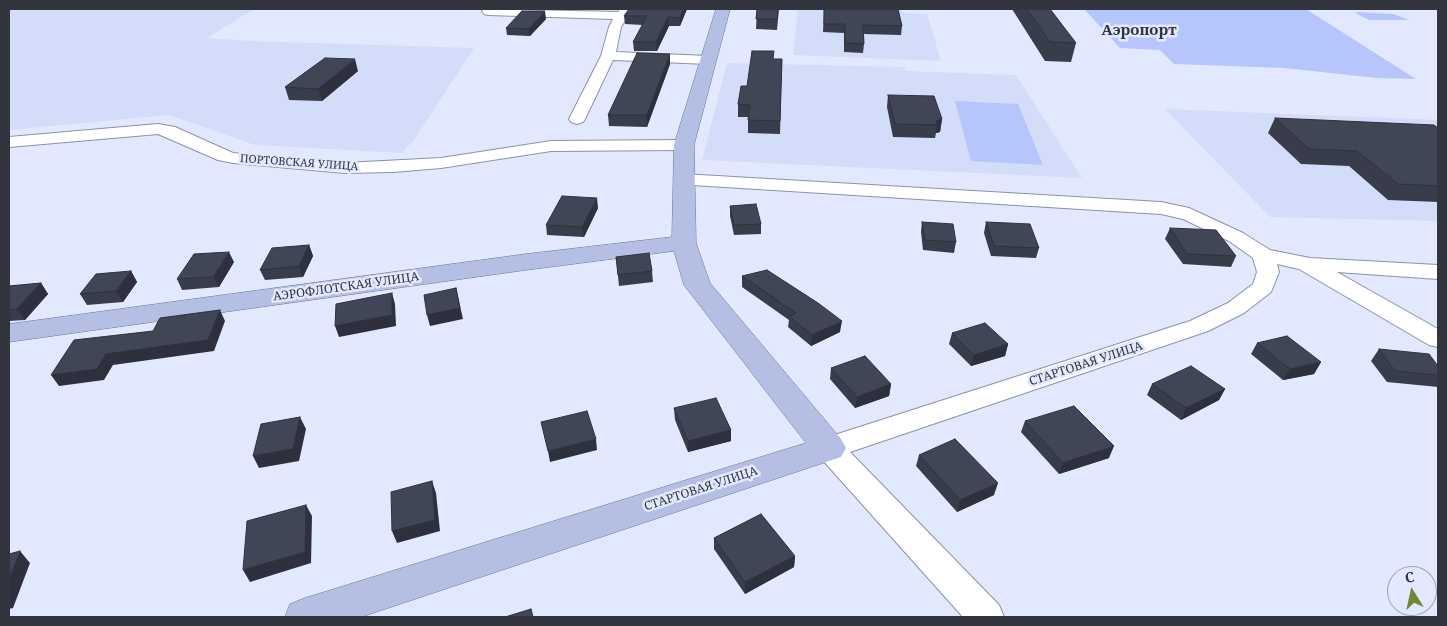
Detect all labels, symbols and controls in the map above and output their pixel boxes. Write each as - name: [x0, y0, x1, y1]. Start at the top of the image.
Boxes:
- district label: Аэропорт: [1102, 22, 1176, 40]
- street label: ПОРТОВСКАЯ УЛИЦА: [239, 152, 359, 174]
- street label: АЭРОФЛОТСКАЯ УЛИЦА: [272, 270, 420, 304]
- street label: СТАРТОВАЯ УЛИЦА: [1027, 339, 1145, 389]
- street label: СТАРТОВАЯ УЛИЦА: [642, 464, 760, 514]
- north arrow: [1387, 566, 1437, 616]
- text: С: [1403, 567, 1416, 587]

